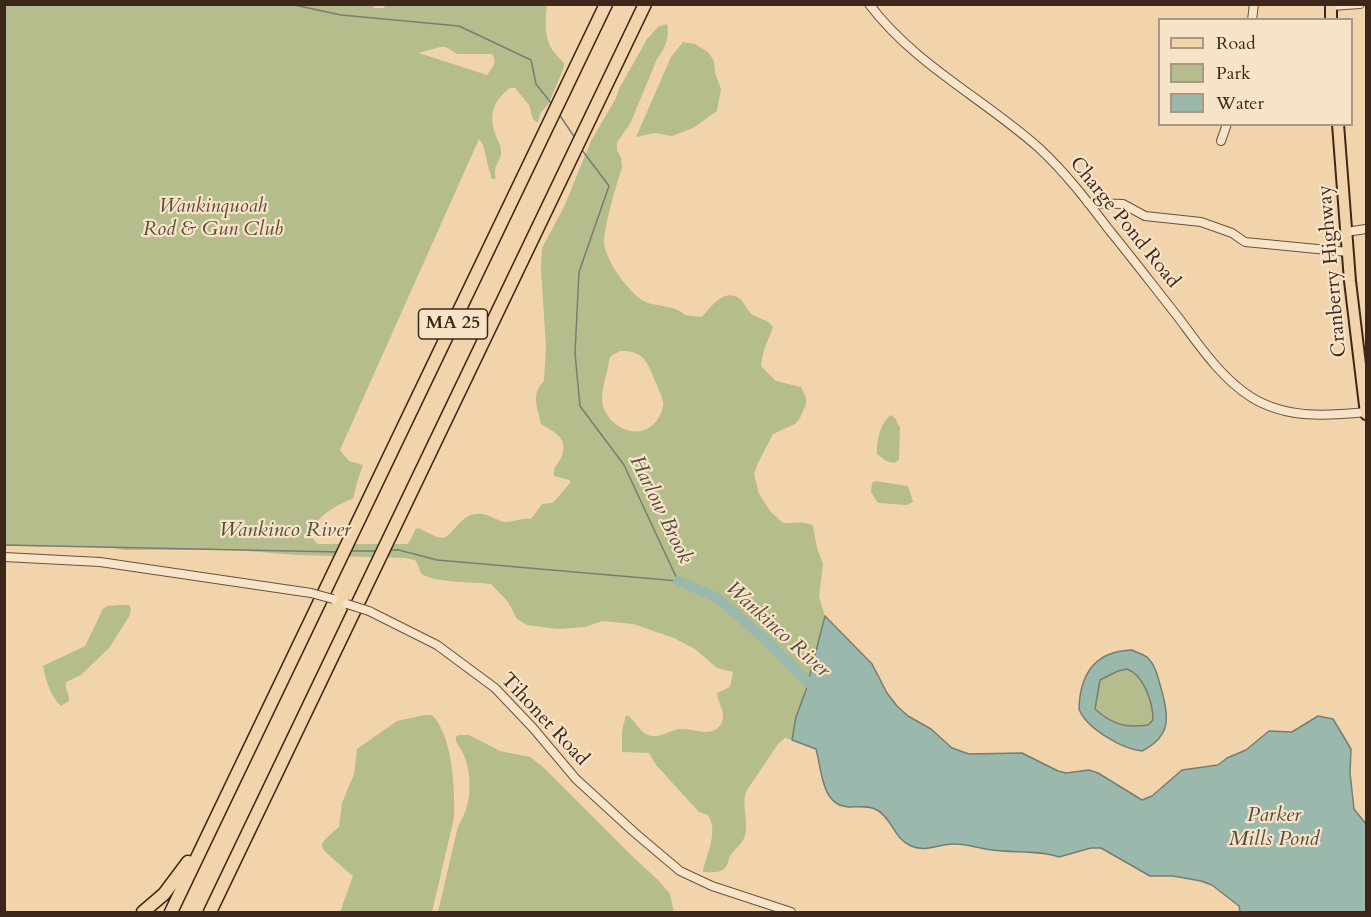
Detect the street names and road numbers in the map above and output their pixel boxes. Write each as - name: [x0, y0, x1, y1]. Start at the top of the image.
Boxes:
- street label: Charge Pond Road: [1064, 153, 1184, 293]
- street label: Cranberry Highway: [1314, 184, 1352, 358]
- road number: MA 25: [418, 309, 488, 339]
- street label: Tihonet Road: [495, 669, 593, 771]

